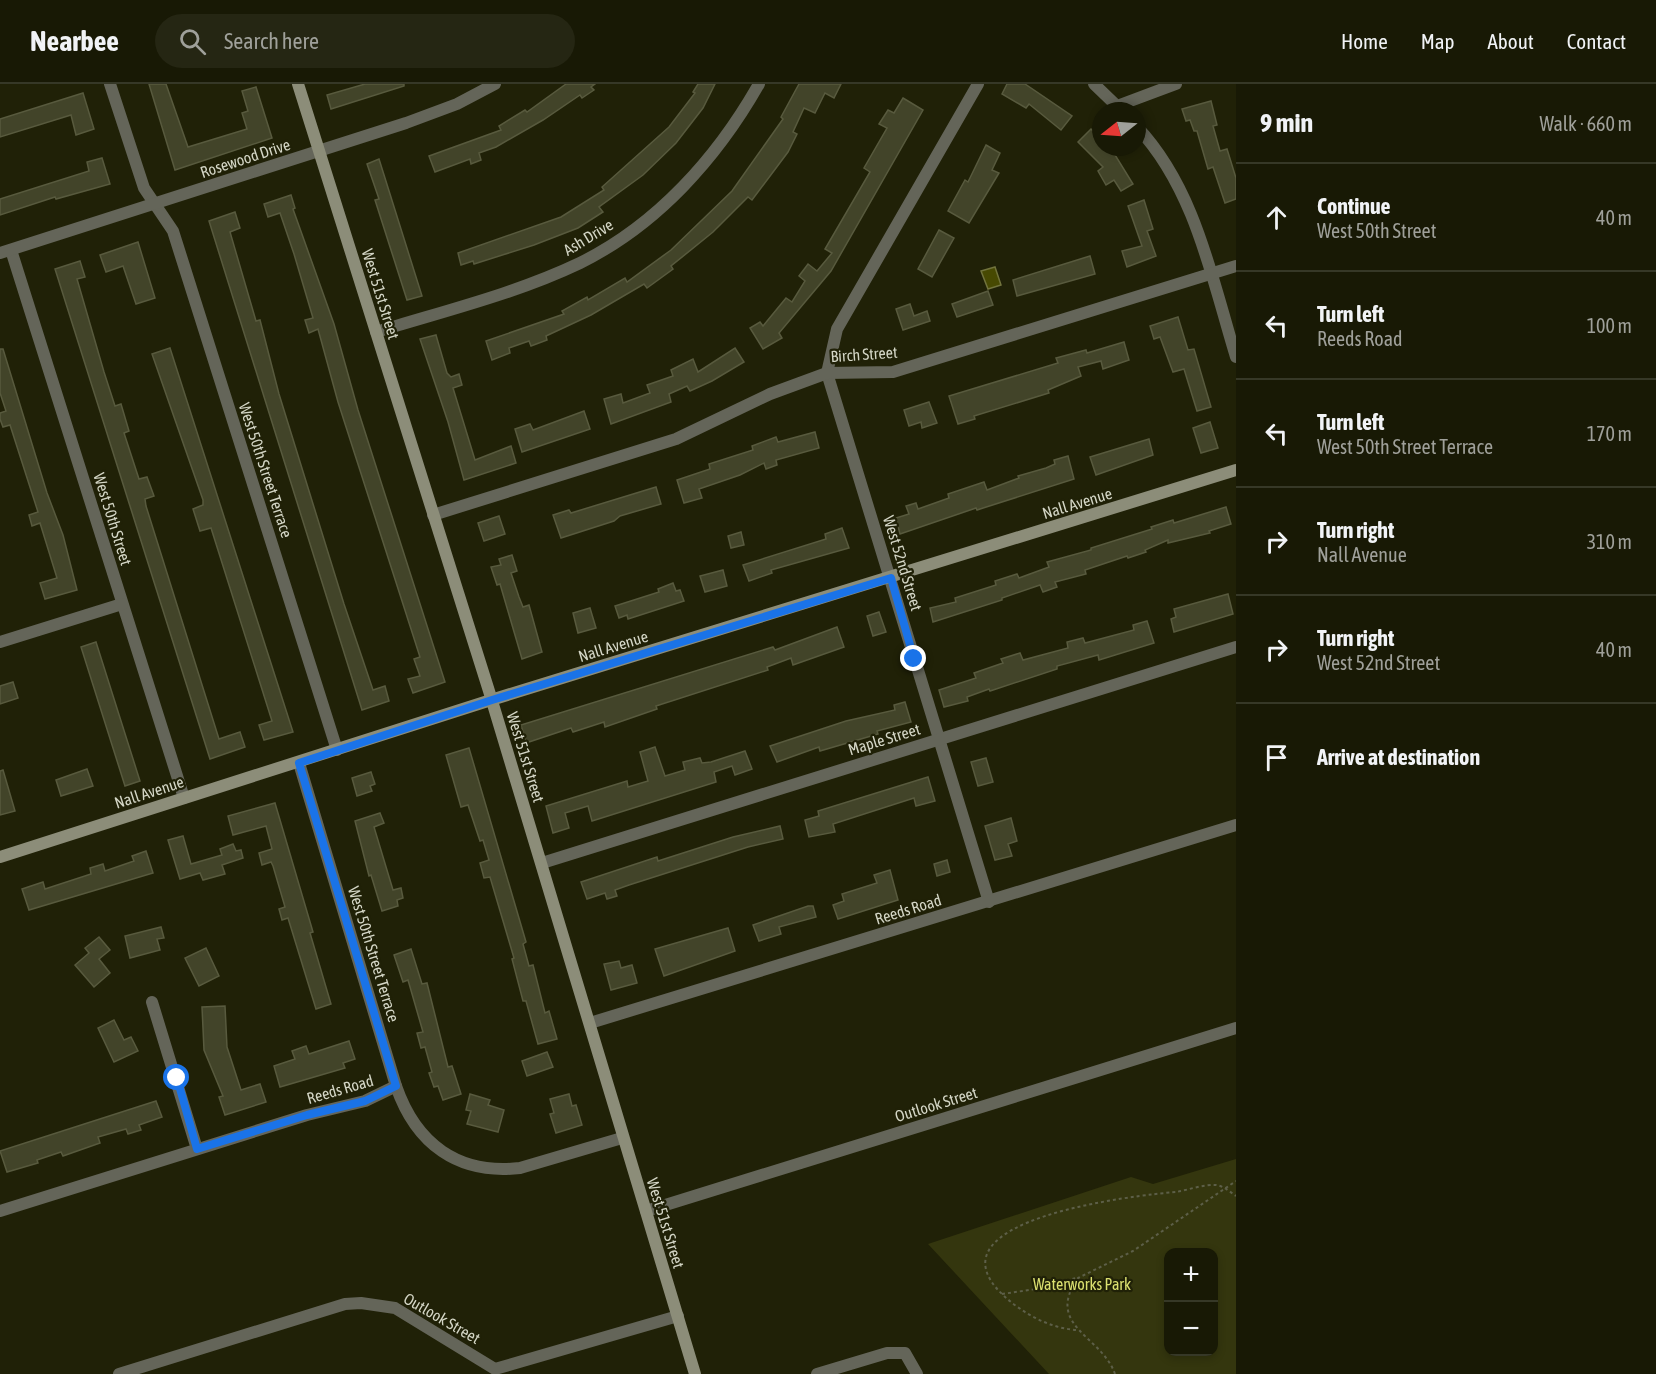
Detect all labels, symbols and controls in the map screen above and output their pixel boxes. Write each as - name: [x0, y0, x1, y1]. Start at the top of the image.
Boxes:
- search box: [155, 14, 575, 68]
- text: Nearbee: [30, 25, 119, 57]
- icon: search: [176, 25, 209, 58]
- text: Search here: [224, 28, 319, 54]
- text: Home: [1341, 29, 1388, 53]
- text: Map: [1421, 29, 1455, 53]
- text: About: [1488, 29, 1534, 53]
- text: Contact: [1567, 29, 1626, 53]
- north arrow: [1092, 102, 1146, 156]
- text: 9 min: [1260, 108, 1313, 138]
- text: Walk · 660 m: [1540, 112, 1632, 135]
- street label: Rosewood Drive: [198, 135, 292, 181]
- text: Continue: [1317, 193, 1391, 219]
- icon: ahead: [1260, 201, 1293, 234]
- text: 40 m: [1596, 206, 1632, 229]
- street label: Ash Drive: [560, 215, 616, 259]
- text: West 50th Street: [1317, 219, 1436, 242]
- street label: West 51st Street: [359, 247, 403, 342]
- text: Turn left: [1317, 301, 1384, 327]
- icon: left: [1260, 309, 1293, 342]
- text: 100 m: [1587, 314, 1632, 337]
- text: Reeds Road: [1317, 327, 1402, 350]
- street label: Birch Street: [830, 343, 898, 365]
- street label: West 50th Street Terrace: [236, 400, 296, 540]
- text: Turn left: [1317, 409, 1384, 435]
- icon: left: [1260, 417, 1293, 450]
- text: 170 m: [1587, 422, 1632, 445]
- text: West 50th Street Terrace: [1317, 435, 1493, 458]
- street label: West 50th Street: [90, 471, 136, 568]
- street label: Nall Avenue: [1040, 484, 1114, 522]
- street label: West 52nd Street: [880, 513, 926, 613]
- text: Turn right: [1317, 517, 1394, 543]
- icon: right: [1260, 525, 1293, 558]
- text: 310 m: [1587, 530, 1632, 553]
- text: Nall Avenue: [1317, 543, 1407, 566]
- text: Turn right: [1317, 625, 1394, 651]
- street label: Nall Avenue: [576, 627, 650, 665]
- icon: right: [1260, 633, 1293, 666]
- text: 40 m: [1596, 638, 1632, 661]
- route end: [900, 645, 926, 671]
- text: West 52nd Street: [1317, 651, 1440, 674]
- street label: West 51st Street: [504, 710, 548, 805]
- street label: Maple Street: [846, 719, 923, 759]
- icon: arrive: [1260, 741, 1293, 774]
- text: Arrive at destination: [1317, 744, 1480, 770]
- street label: Nall Avenue: [112, 772, 186, 812]
- street label: West 50th Street Terrace: [345, 884, 403, 1024]
- street label: Reeds Road: [873, 890, 943, 928]
- route start: [163, 1064, 189, 1090]
- street label: Reeds Road: [305, 1071, 375, 1107]
- street label: Outlook Street: [893, 1083, 980, 1125]
- street label: West 51st Street: [644, 1176, 688, 1271]
- map controls: [1164, 1248, 1218, 1356]
- button: +: [1164, 1248, 1218, 1302]
- park label: Waterworks Park: [1033, 1275, 1131, 1293]
- street label: Outlook Street: [401, 1289, 484, 1347]
- button: −: [1164, 1302, 1218, 1356]

